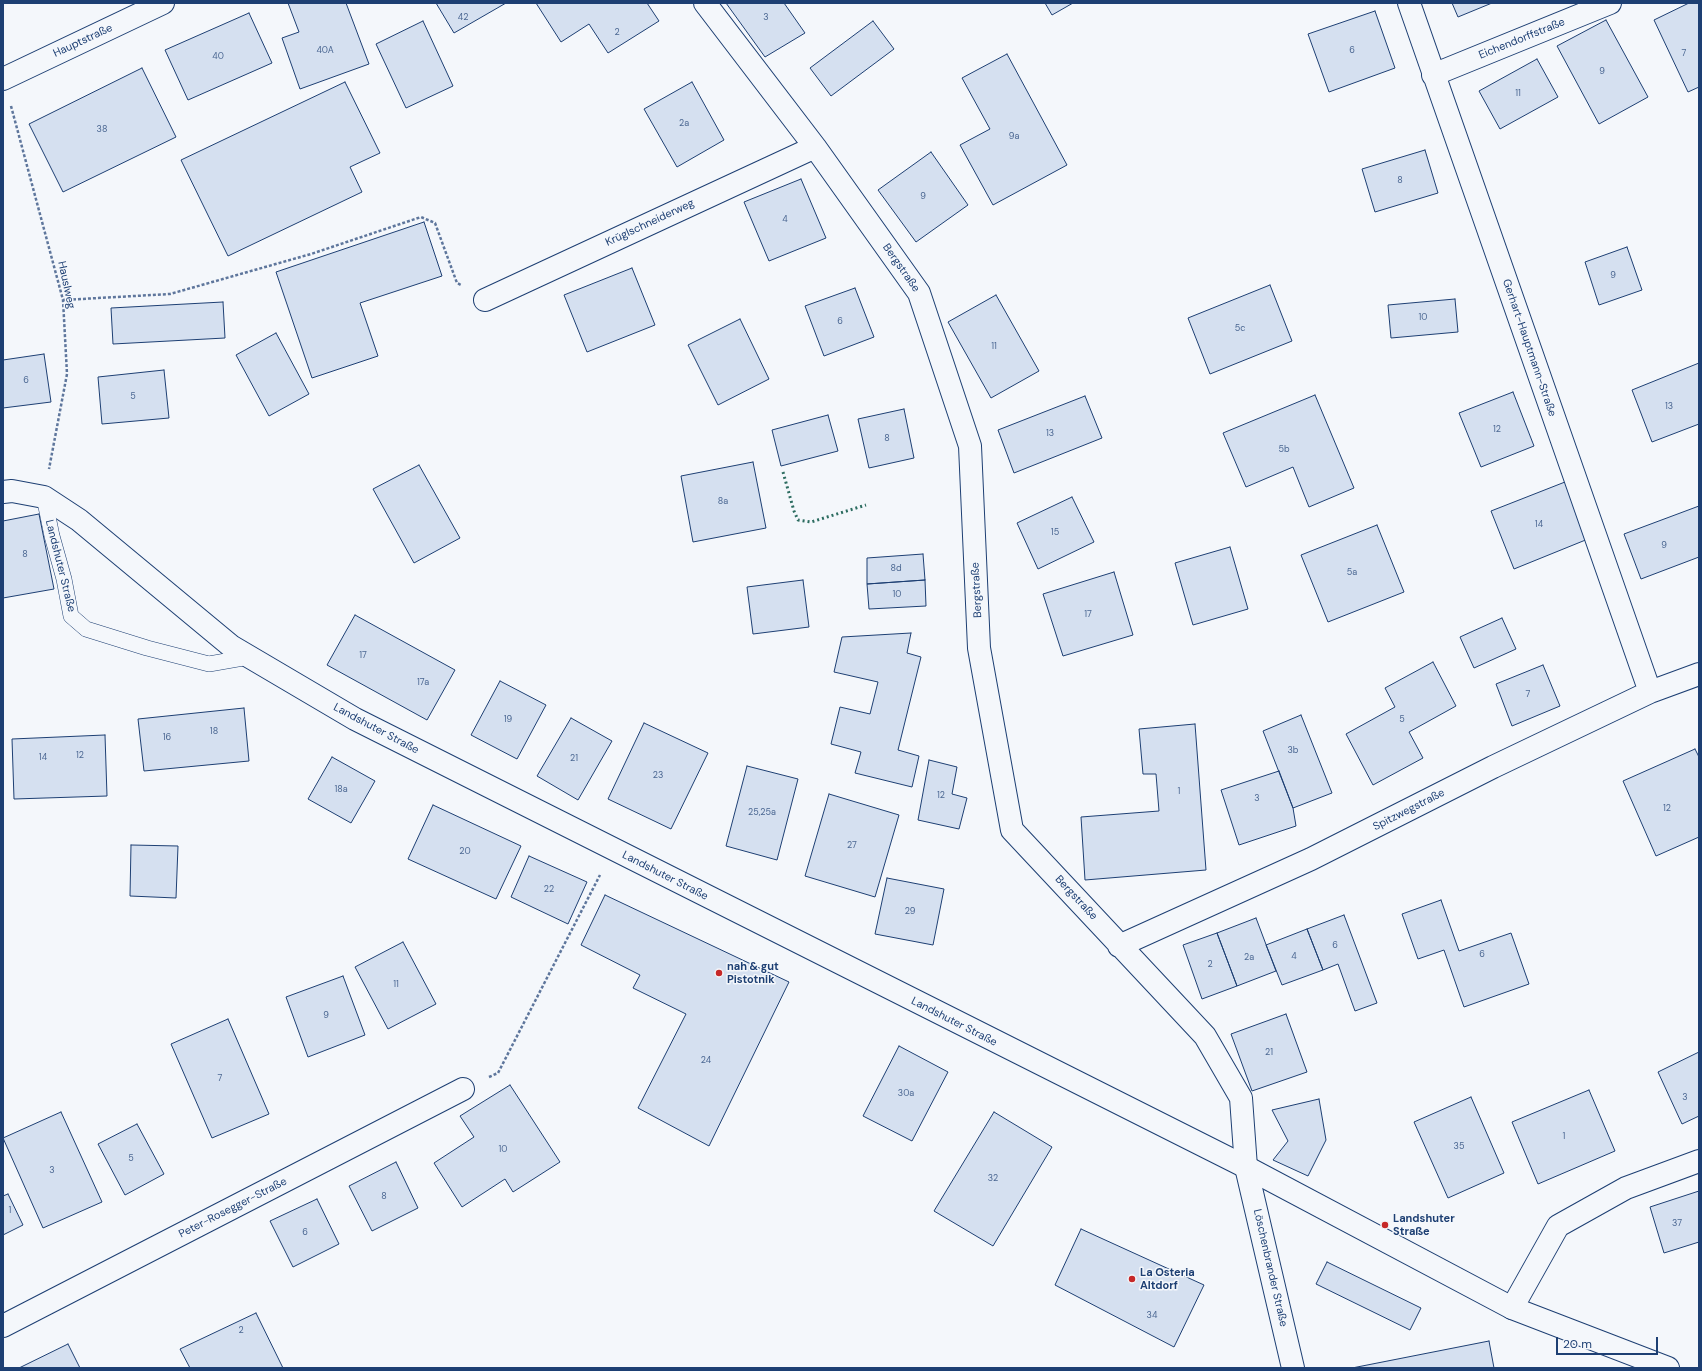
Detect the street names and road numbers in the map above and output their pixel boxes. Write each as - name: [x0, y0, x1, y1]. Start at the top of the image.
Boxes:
- street label: Eichendorffstraße: [1477, 16, 1567, 62]
- street label: Hauptstraße: [51, 22, 115, 60]
- street label: Krüglschneiderweg: [603, 197, 697, 249]
- street label: Bergstraße: [880, 241, 922, 295]
- street label: Hauslweg: [55, 260, 77, 310]
- street label: Gerhart-Hauptmann-Straße: [1499, 278, 1559, 418]
- street label: Landshuter Straße: [42, 518, 78, 614]
- street label: Bergstraße: [969, 562, 985, 618]
- street label: Landshuter Straße: [331, 701, 421, 757]
- street label: Spitzwegstraße: [1371, 786, 1447, 834]
- street label: Landshuter Straße: [620, 849, 710, 903]
- street label: Bergstraße: [1052, 873, 1100, 923]
- street label: Landshuter Straße: [909, 995, 999, 1049]
- street label: Peter-Rosegger-Straße: [177, 1175, 289, 1241]
- street label: Löschenbrander Straße: [1250, 1208, 1290, 1328]

